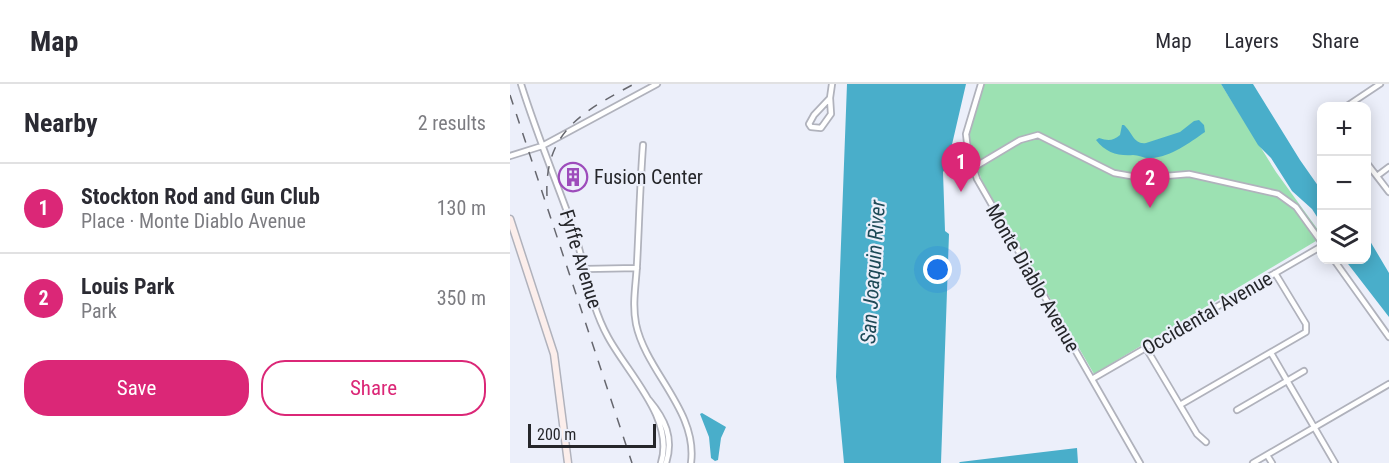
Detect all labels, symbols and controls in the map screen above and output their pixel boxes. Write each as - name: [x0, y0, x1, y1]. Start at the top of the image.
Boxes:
- text: Map: [30, 25, 78, 58]
- text: Map: [1155, 29, 1192, 53]
- text: Layers: [1225, 29, 1279, 53]
- text: Share: [1312, 29, 1359, 53]
- map controls: [1317, 102, 1371, 264]
- button: +: [1317, 102, 1371, 156]
- text: Nearby: [24, 108, 98, 138]
- text: 2 results: [418, 111, 486, 135]
- pin: 1: [942, 142, 980, 192]
- button: −: [1317, 156, 1371, 210]
- pin: 2: [1130, 158, 1170, 208]
- building icon: Fusion Center: [557, 161, 589, 193]
- place label: Fusion Center: [594, 165, 703, 189]
- text: Stockton Rod and Gun Club: [81, 184, 320, 209]
- text: 1: [38, 196, 49, 220]
- text: 130 m: [437, 196, 486, 220]
- water label: San Joaquin River: [856, 199, 890, 345]
- street label: Monte Diablo Avenue: [981, 200, 1085, 356]
- street label: Fyffe Avenue: [555, 207, 607, 311]
- text: Place · Monte Diablo Avenue: [81, 209, 306, 233]
- button: layers: [1317, 210, 1371, 264]
- your location: [923, 255, 952, 284]
- street label: Occidental Avenue: [1138, 266, 1276, 360]
- text: Louis Park: [81, 274, 174, 299]
- text: 2: [38, 286, 49, 310]
- text: 350 m: [437, 286, 486, 310]
- text: Park: [81, 299, 117, 323]
- button: Save: [24, 360, 249, 416]
- button: Share: [261, 360, 486, 416]
- scale bar: [528, 421, 656, 448]
- text: 200 m: [537, 425, 576, 444]

